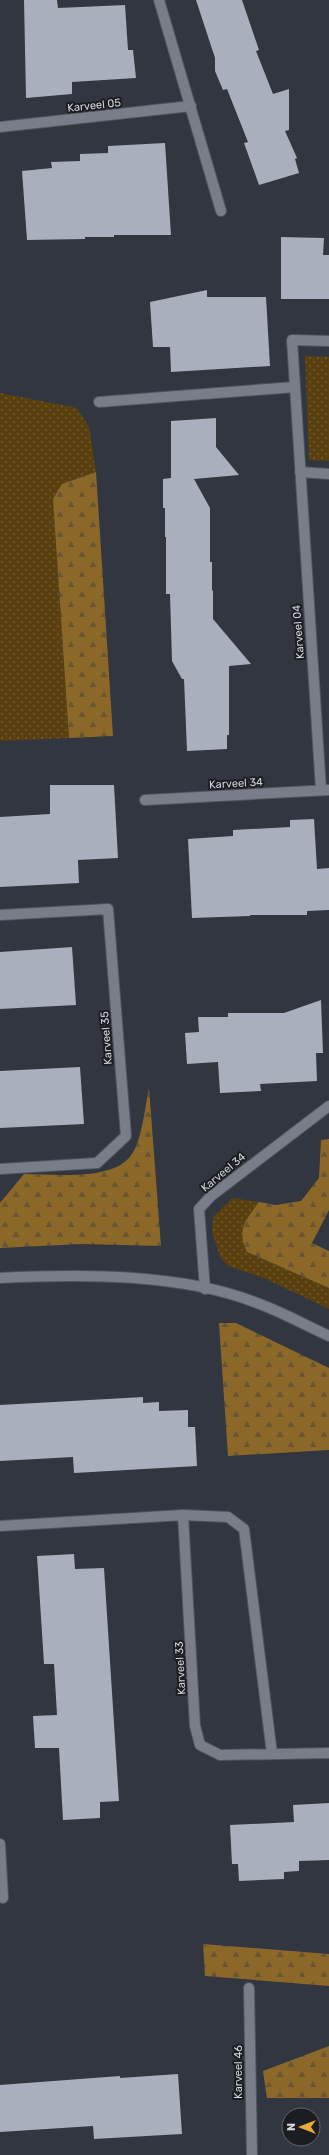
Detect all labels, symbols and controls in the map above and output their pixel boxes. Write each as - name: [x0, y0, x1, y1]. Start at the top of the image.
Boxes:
- street label: Karveel 05: [67, 96, 122, 115]
- street label: Karveel 04: [290, 604, 307, 659]
- street label: Karveel 34: [209, 776, 263, 791]
- street label: Karveel 35: [98, 1010, 115, 1065]
- street label: Karveel 34: [199, 1150, 248, 1195]
- street label: Karveel 33: [173, 1640, 188, 1695]
- street label: Karveel 46: [232, 2045, 245, 2099]
- north arrow: [281, 2107, 321, 2147]
- text: N: [285, 2123, 298, 2131]

